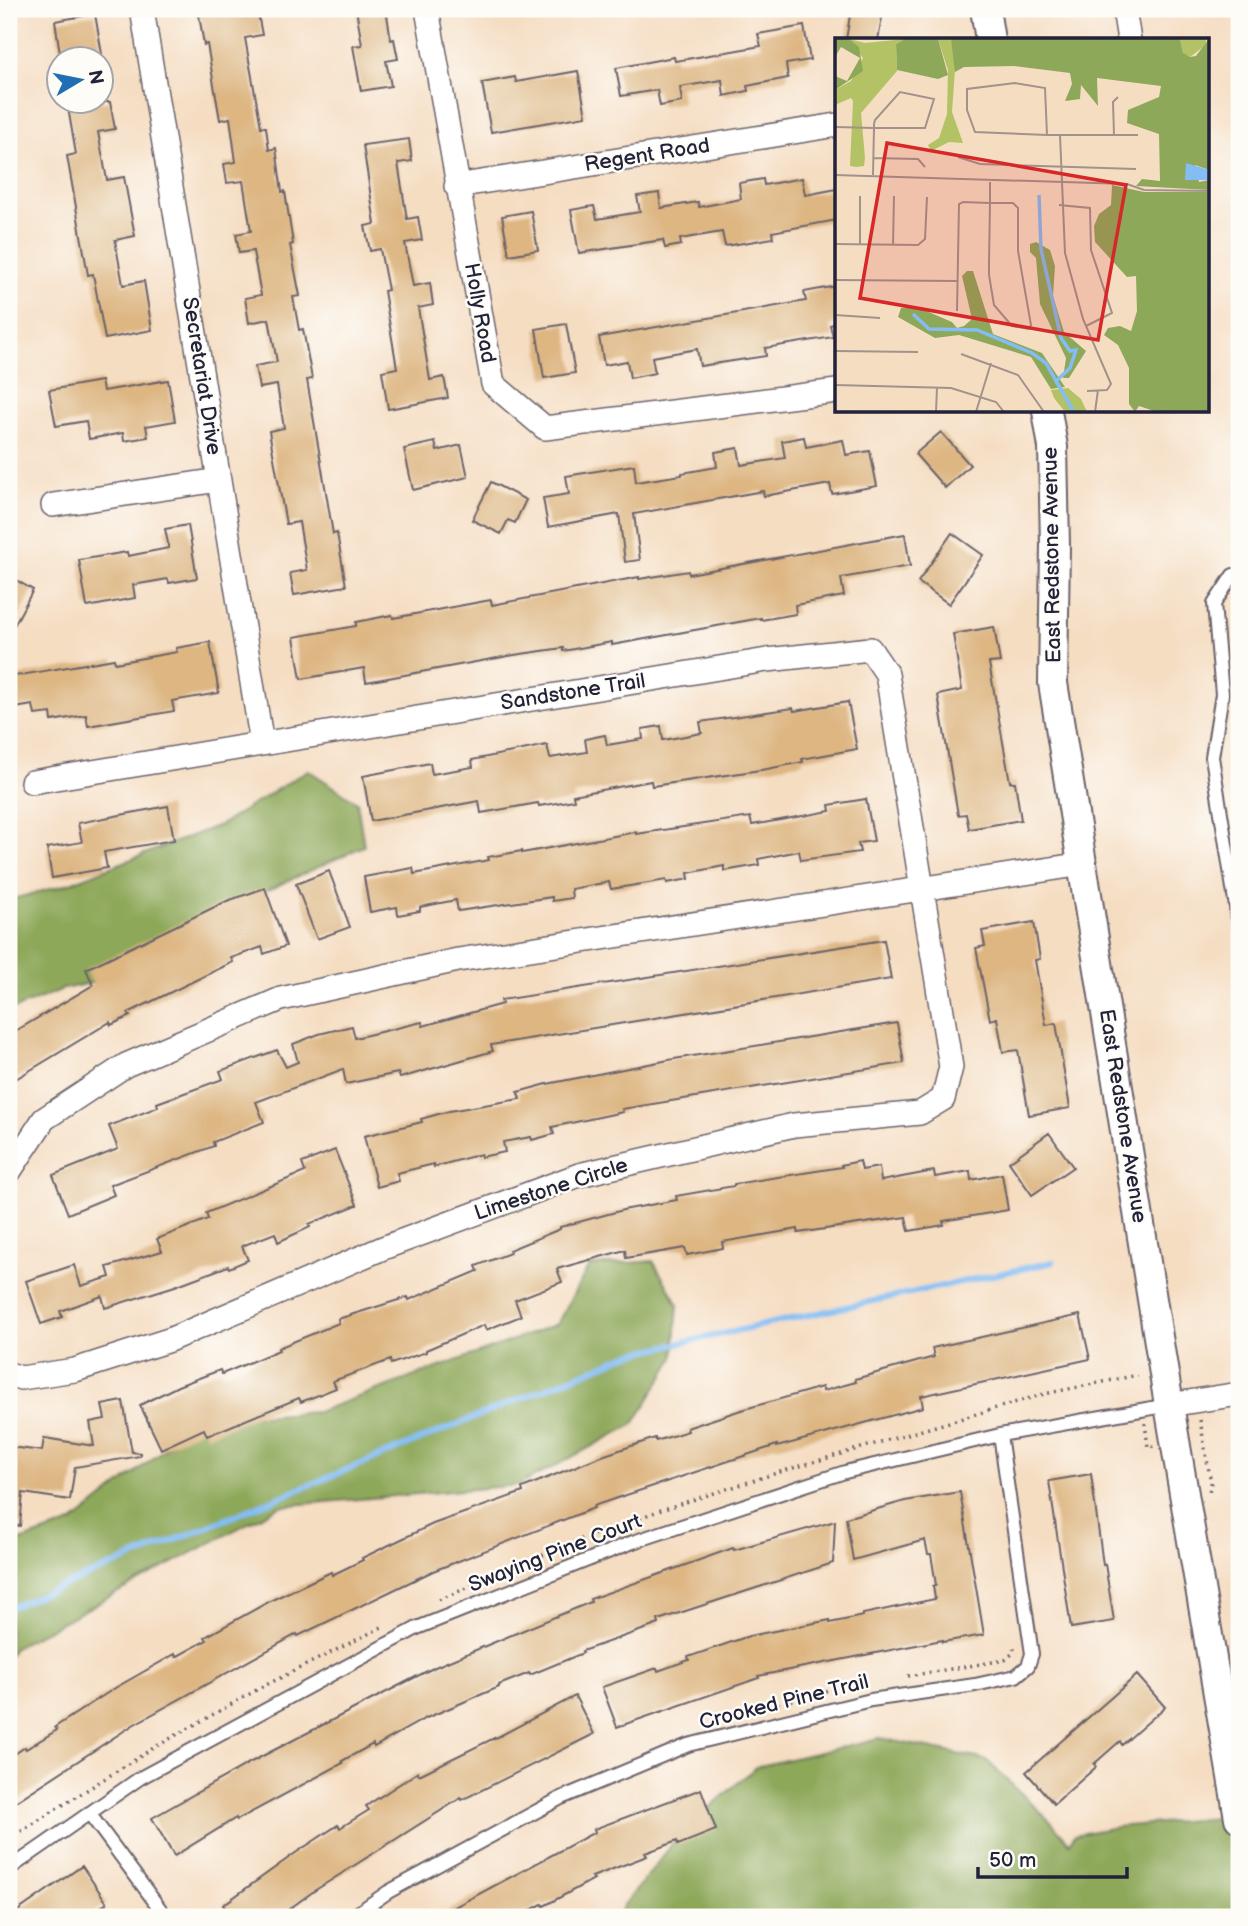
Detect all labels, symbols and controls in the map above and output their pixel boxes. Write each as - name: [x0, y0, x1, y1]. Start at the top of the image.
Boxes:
- inset map: [835, 38, 1210, 413]
- north arrow: [46, 46, 116, 116]
- text: N: [83, 68, 108, 86]
- street label: Regent Road: [582, 133, 712, 177]
- street label: Holly Road: [459, 261, 501, 365]
- street label: Secretariat Drive: [177, 295, 227, 457]
- street label: East Redstone Avenue: [1038, 447, 1066, 663]
- street label: Sandstone Trail: [499, 668, 647, 716]
- street label: East Redstone Avenue: [1094, 1007, 1152, 1225]
- street label: Limestone Circle: [471, 1152, 631, 1226]
- street label: Swaying Pine Court: [465, 1508, 646, 1598]
- street label: Crooked Pine Trail: [697, 1669, 871, 1735]
- scale bar: [978, 1835, 1127, 1879]
- text: 50 m: [989, 1848, 1036, 1873]

